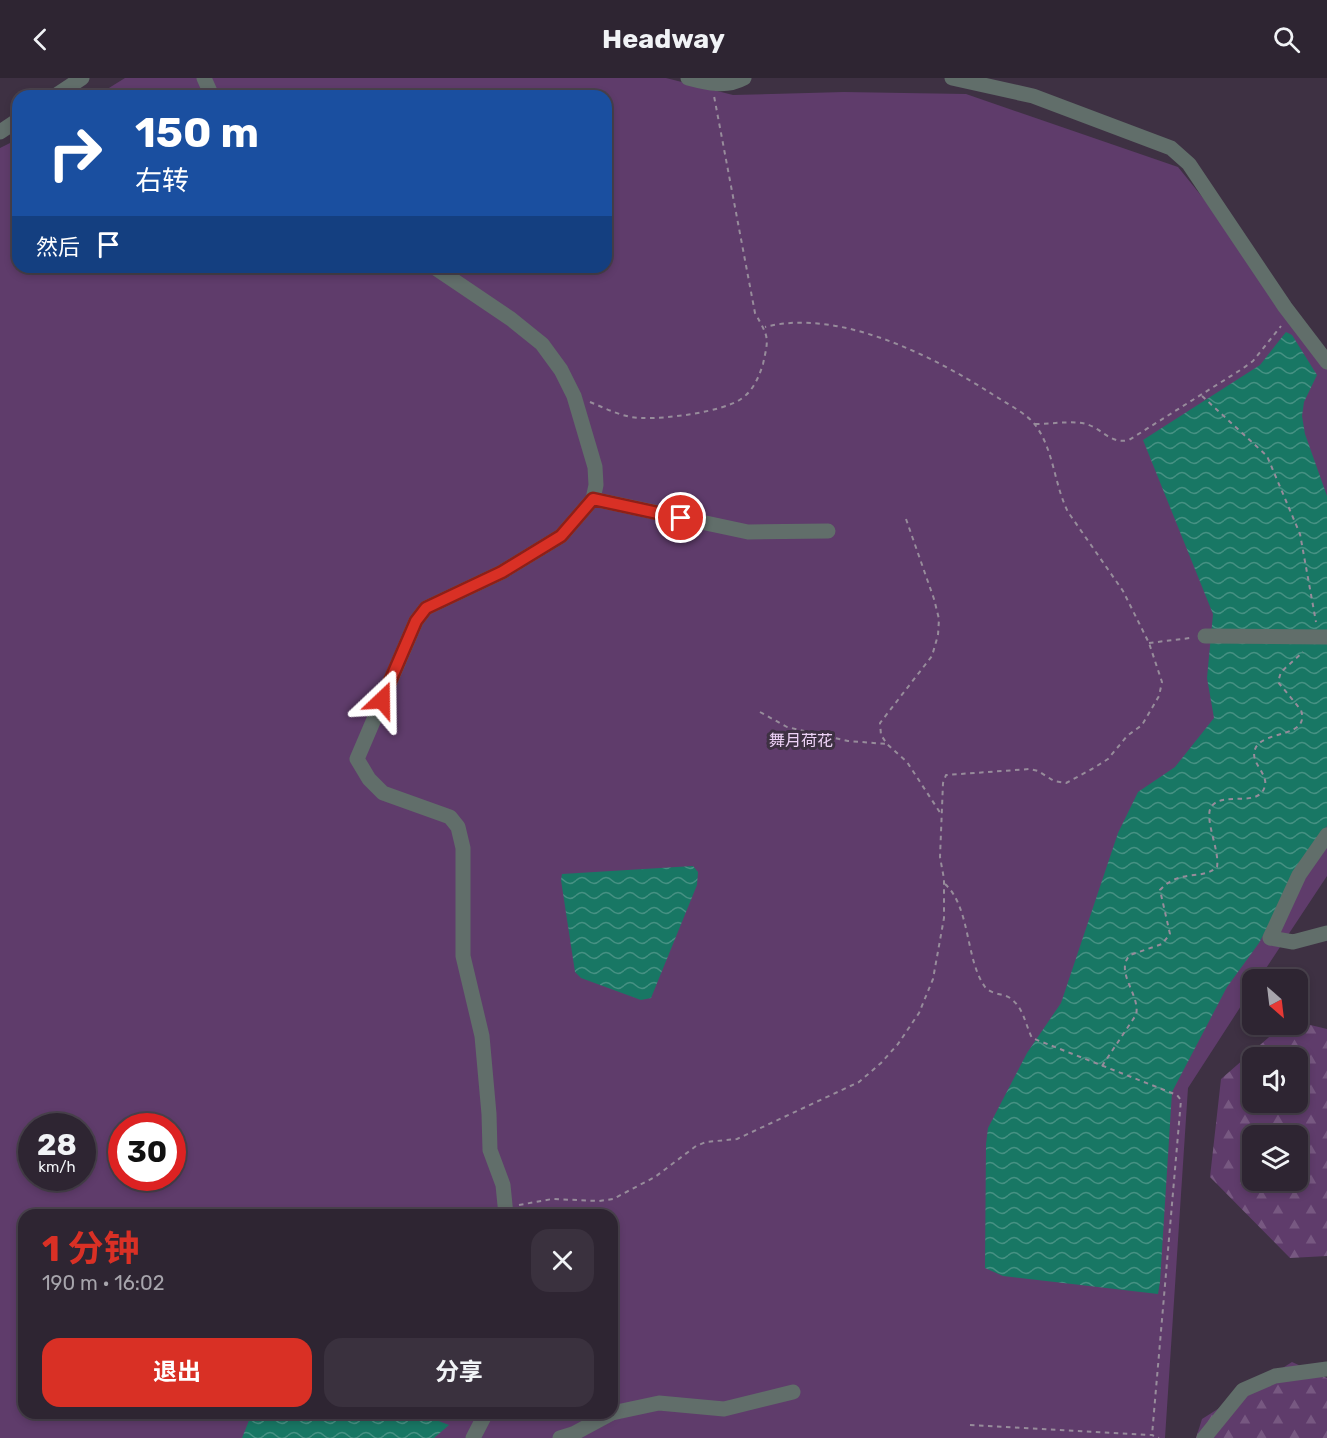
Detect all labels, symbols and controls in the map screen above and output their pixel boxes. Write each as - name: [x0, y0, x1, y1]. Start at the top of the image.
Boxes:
- icon: back: [24, 23, 57, 56]
- text: Headway: [602, 23, 725, 55]
- icon: search: [1270, 23, 1303, 56]
- text: 150 m: [135, 108, 259, 158]
- icon: right: [36, 114, 114, 192]
- text: 右转: [135, 165, 189, 197]
- icon: arrive: [92, 228, 125, 261]
- text: 然后: [36, 234, 80, 261]
- pin: [655, 492, 706, 543]
- icon: arrive: [664, 501, 697, 534]
- position arrow: [350, 668, 414, 732]
- park label: 舞月荷花: [769, 731, 833, 750]
- north arrow: [1242, 969, 1308, 1035]
- map controls: [1242, 969, 1308, 1191]
- button: sound: [1242, 1047, 1308, 1113]
- speed limit sign: 30: [108, 1113, 186, 1191]
- button: layers: [1242, 1125, 1308, 1191]
- text: 28: [37, 1127, 77, 1163]
- text: km/h: [38, 1158, 76, 1176]
- text: 1 分钟: [42, 1227, 140, 1270]
- button: close: [531, 1229, 594, 1292]
- text: 190 m · 16:02: [42, 1271, 164, 1295]
- button: 退出: [42, 1338, 312, 1407]
- button: 分享: [324, 1338, 594, 1407]

